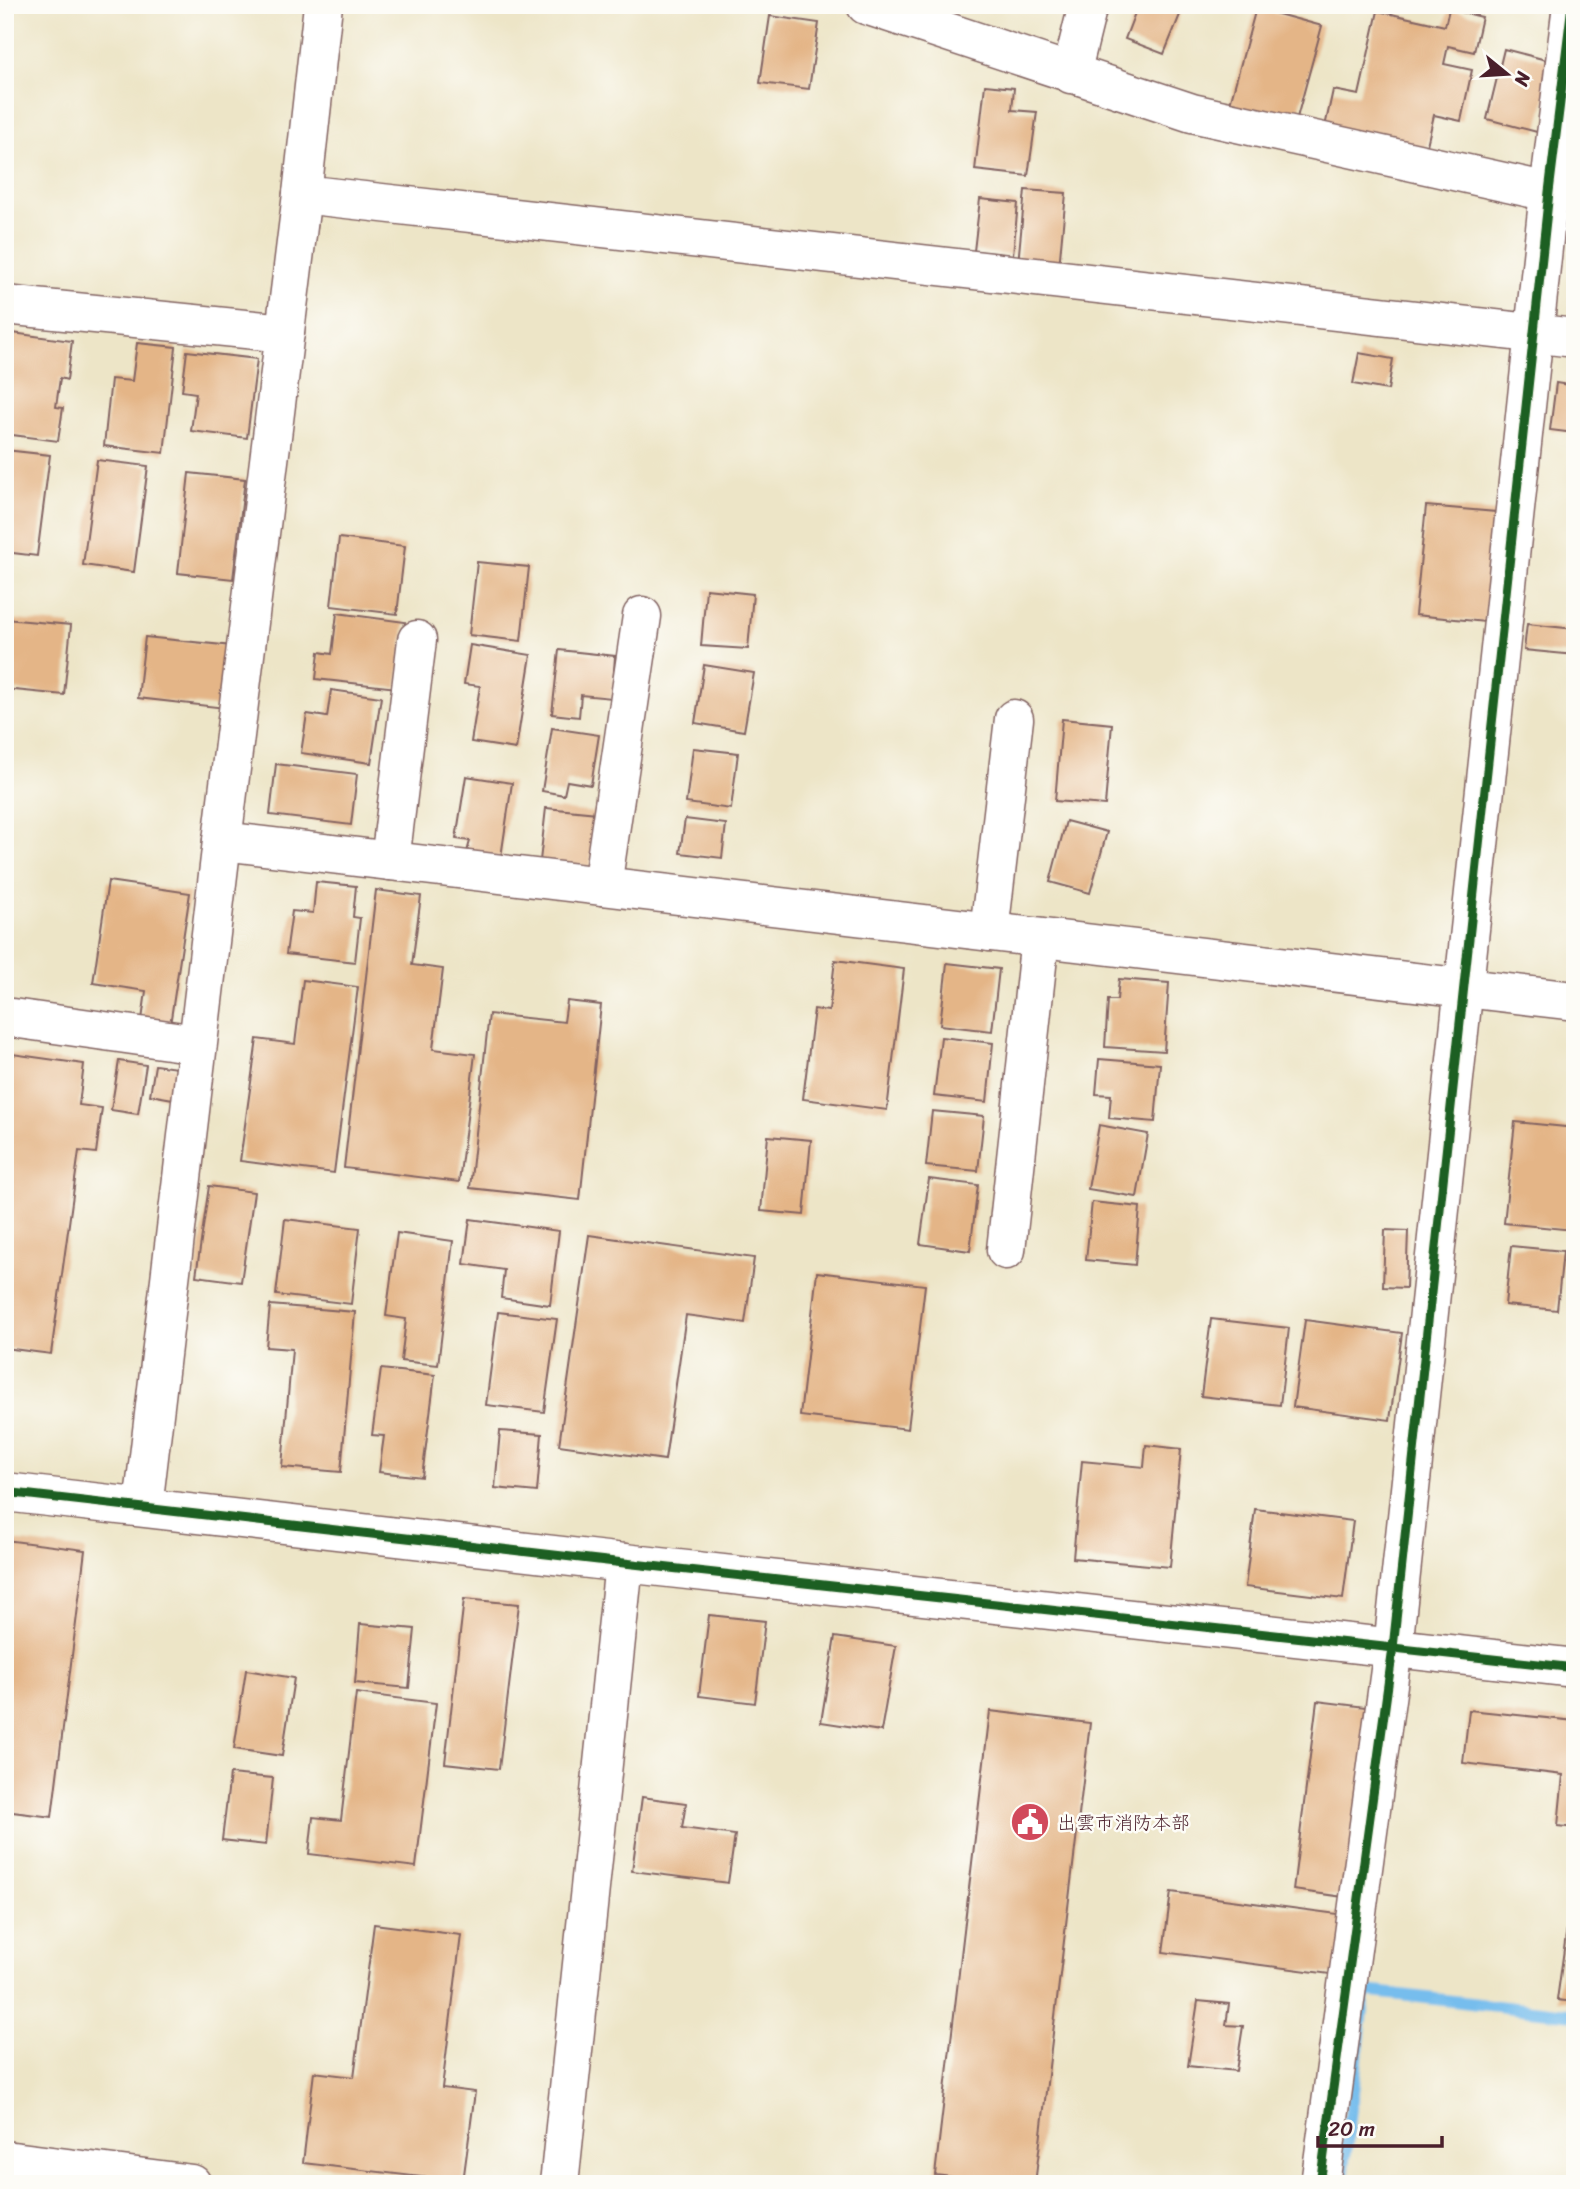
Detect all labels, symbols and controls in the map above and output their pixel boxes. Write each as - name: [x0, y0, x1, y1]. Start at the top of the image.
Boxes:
- north arrow: [1472, 38, 1542, 108]
- text: N: [1505, 67, 1541, 91]
- public building icon: 出雲市消防本部: [1009, 1801, 1051, 1843]
- place label: 出雲市消防本部: [1057, 1806, 1190, 1839]
- scale bar: [1318, 2105, 1442, 2149]
- text: 20 m: [1328, 2110, 1375, 2148]

